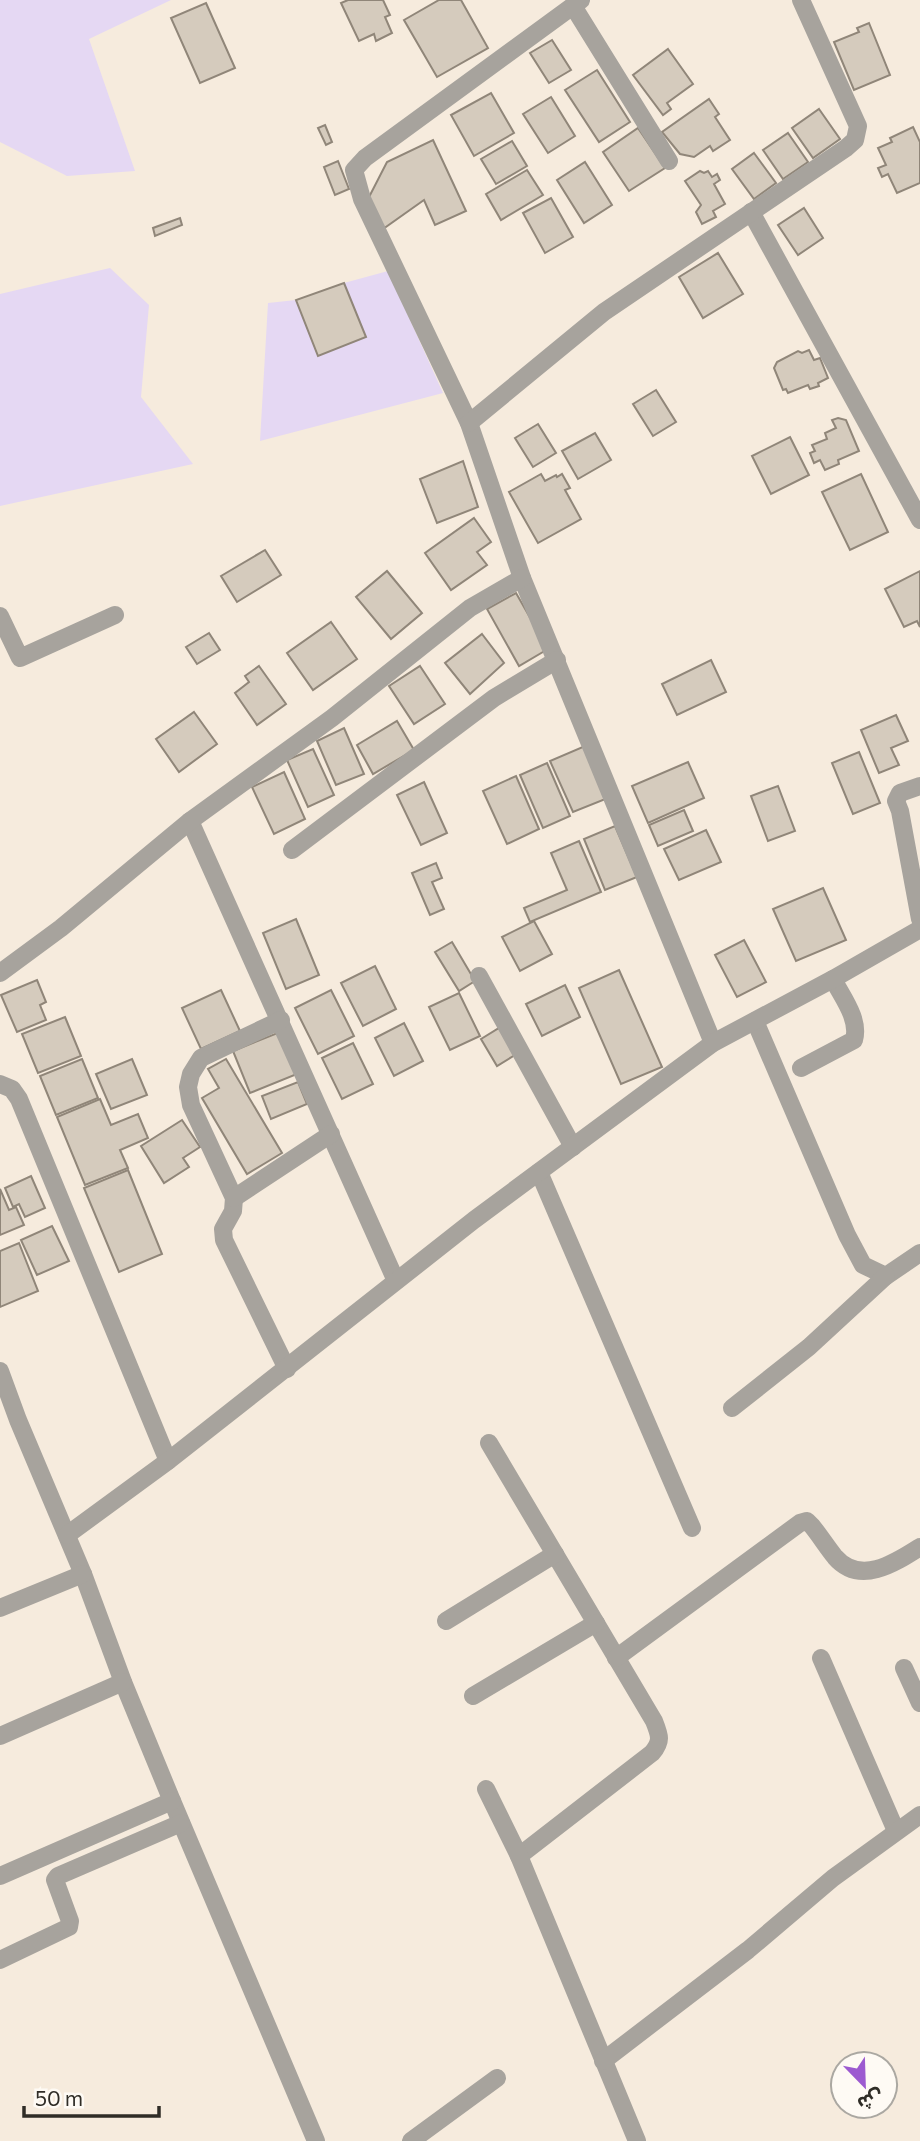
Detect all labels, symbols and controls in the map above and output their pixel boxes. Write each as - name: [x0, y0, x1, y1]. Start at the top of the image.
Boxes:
- north arrow: [829, 2050, 899, 2120]
- scale bar: [24, 2074, 159, 2118]
- text: 50 m: [35, 2085, 83, 2110]
- text: ش: [854, 2085, 887, 2117]

